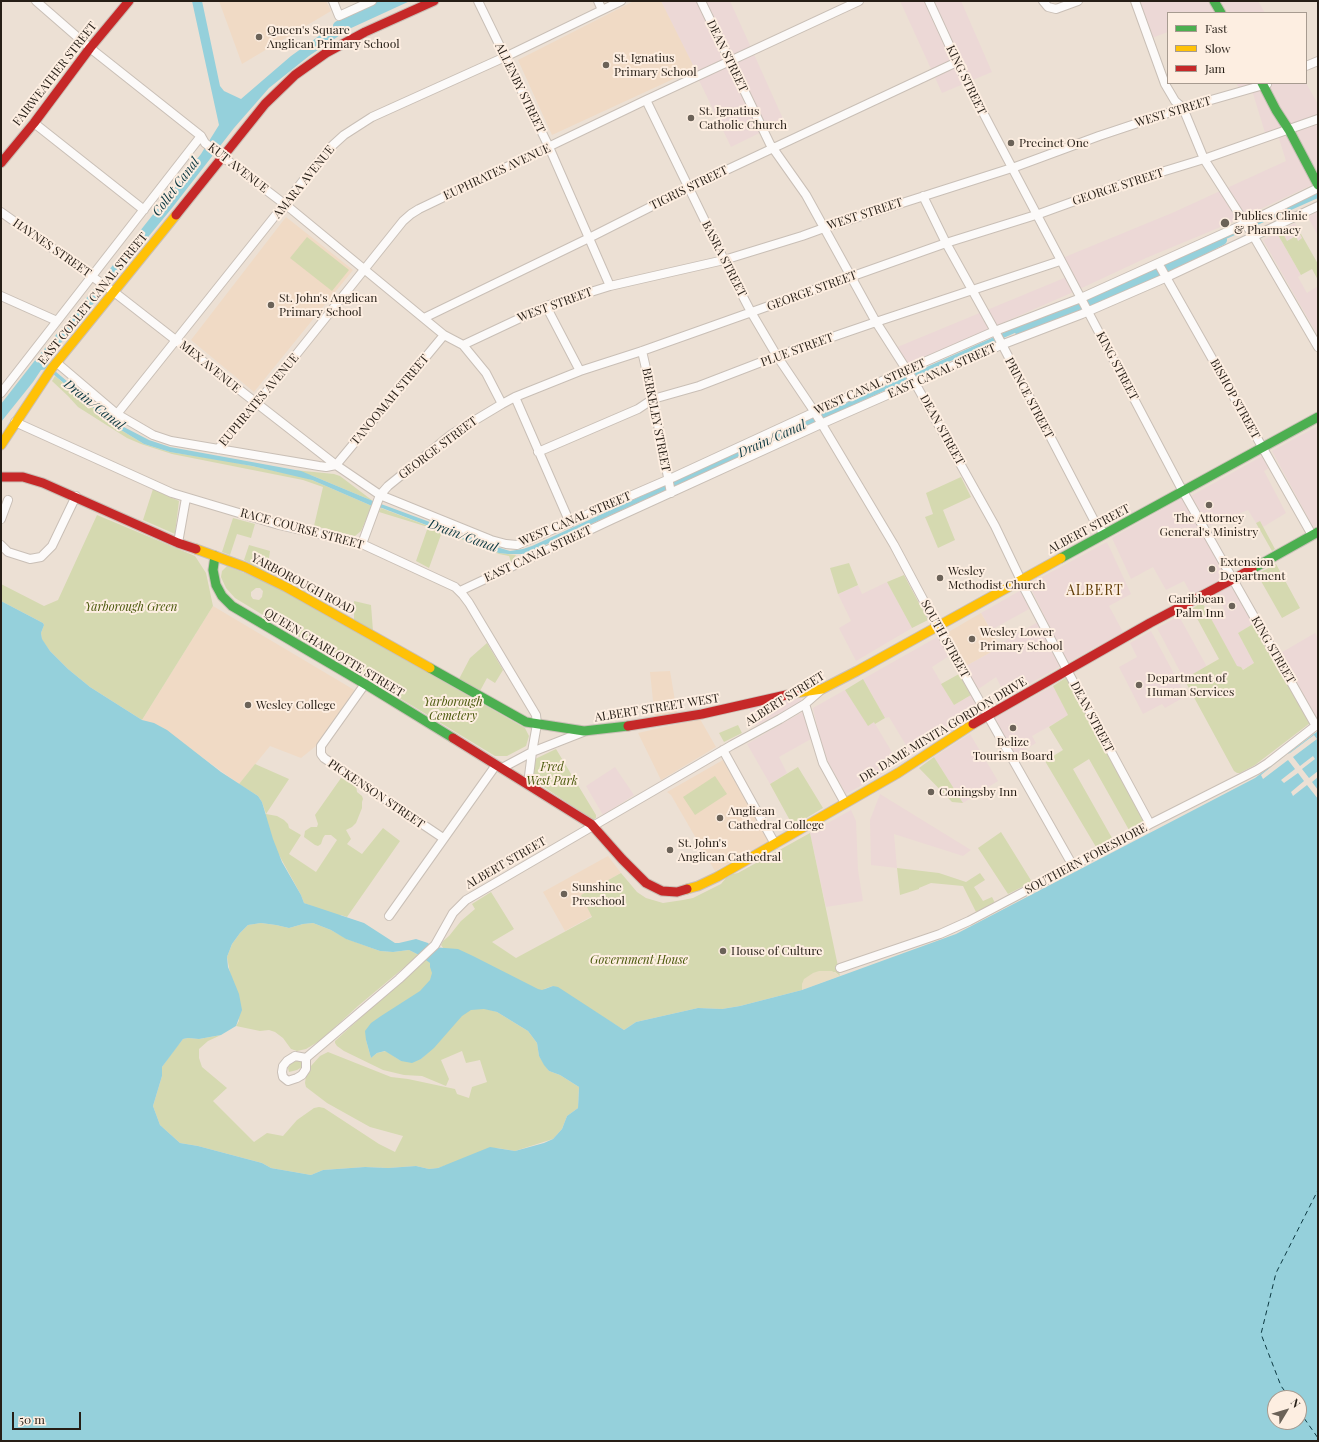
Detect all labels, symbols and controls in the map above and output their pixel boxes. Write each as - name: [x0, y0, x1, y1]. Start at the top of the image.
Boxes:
- legend: [1167, 12, 1307, 84]
- street label: DEAN STREET: [703, 18, 751, 94]
- street label: FAIRWEATHER STREET: [10, 19, 100, 129]
- text: Fast: [1205, 20, 1227, 36]
- place label: Queen's Square Anglican Primary School: [267, 23, 400, 51]
- marker: Queen's Square Anglican Primary School: [254, 32, 264, 42]
- text: Slow: [1205, 40, 1231, 56]
- street label: ALLENBY STREET: [492, 41, 548, 135]
- street label: KING STREET: [943, 43, 989, 117]
- place label: St. Ignatius Primary School: [614, 51, 697, 79]
- marker: St. Ignatius Primary School: [601, 60, 611, 70]
- text: Jam: [1205, 60, 1225, 76]
- street label: WEST STREET: [1133, 94, 1213, 130]
- place label: St. Ignatius Catholic Church: [699, 104, 787, 132]
- marker: St. Ignatius Catholic Church: [686, 113, 696, 123]
- place label: Precinct One: [1019, 136, 1089, 150]
- marker: Precinct One: [1006, 138, 1016, 148]
- street label: KUT AVENUE: [205, 140, 271, 196]
- street label: EUPHRATES AVENUE: [441, 141, 553, 203]
- street label: AMARA AVENUE: [270, 143, 338, 221]
- water label: Collet Canal: [149, 155, 203, 219]
- street label: TIGRIS STREET: [648, 163, 730, 213]
- street label: GEORGE STREET: [1071, 166, 1165, 208]
- street label: WEST STREET: [825, 195, 905, 233]
- place label: Publics Clinic & Pharmacy: [1234, 209, 1307, 237]
- street label: HAYNES STREET: [10, 216, 94, 280]
- marker: Publics Clinic & Pharmacy: [1219, 217, 1231, 229]
- street label: BASRA STREET: [699, 219, 749, 299]
- street label: EAST COLLET CANAL STREET: [35, 230, 151, 368]
- street label: GEORGE STREET: [765, 268, 859, 314]
- street label: WEST STREET: [515, 285, 595, 325]
- place label: St. John's Anglican Primary School: [279, 291, 377, 319]
- marker: St. John's Anglican Primary School: [266, 300, 276, 310]
- street label: KING STREET: [1093, 329, 1141, 403]
- street label: PLUE STREET: [759, 330, 835, 370]
- street label: MEX AVENUE: [177, 338, 243, 396]
- street label: EAST CANAL STREET: [886, 341, 998, 401]
- street label: EUPHRATES AVENUE: [216, 351, 302, 449]
- street label: TANOOMAH STREET: [348, 352, 432, 448]
- street label: PRINCE STREET: [1002, 355, 1056, 441]
- street label: WEST CANAL STREET: [812, 356, 928, 418]
- street label: BISHOP STREET: [1207, 356, 1263, 442]
- street label: BERKELEY STREET: [639, 367, 673, 473]
- water label: Drain/Canal: [61, 377, 127, 433]
- street label: DEAN STREET: [917, 392, 967, 468]
- street label: GEORGE STREET: [396, 414, 480, 482]
- water label: Drain/Canal: [736, 417, 808, 461]
- street label: WEST CANAL STREET: [517, 489, 633, 549]
- marker: The Attorney General's Ministry: [1204, 500, 1214, 510]
- street label: ALBERT STREET: [1045, 501, 1133, 557]
- street label: RACE COURSE STREET: [239, 506, 365, 552]
- place label: The Attorney General's Ministry: [1160, 511, 1258, 539]
- water label: Drain/Canal: [426, 516, 500, 556]
- street label: EAST CANAL STREET: [482, 523, 594, 585]
- street label: YARBOROUGH ROAD: [249, 551, 357, 617]
- place label: Extension Department: [1220, 555, 1285, 583]
- place label: Wesley Methodist Church: [948, 564, 1046, 592]
- marker: Extension Department: [1207, 564, 1217, 574]
- marker: Wesley Methodist Church: [935, 573, 945, 583]
- district label: ALBERT: [1066, 583, 1124, 599]
- place label: Caribbean Palm Inn: [1168, 592, 1224, 620]
- street label: SOUTH STREET: [918, 598, 972, 680]
- park label: Yarborough Green: [85, 600, 177, 614]
- marker: Caribbean Palm Inn: [1227, 601, 1237, 611]
- street label: QUEEN CHARLOTTE STREET: [262, 606, 406, 700]
- street label: KING STREET: [1248, 614, 1298, 686]
- place label: Wesley Lower Primary School: [980, 625, 1063, 653]
- marker: Wesley Lower Primary School: [967, 634, 977, 644]
- street label: ALBERT STREET: [743, 669, 827, 729]
- place label: Department of Human Services: [1147, 671, 1234, 699]
- street label: DR. DAME MINITA GORDON DRIVE: [857, 674, 1029, 786]
- street label: DEAN STREET: [1067, 679, 1117, 755]
- marker: Department of Human Services: [1134, 680, 1144, 690]
- street label: ALBERT STREET WEST: [594, 691, 720, 725]
- park label: Yarborough Cemetery: [423, 695, 483, 723]
- place label: Wesley College: [256, 698, 336, 712]
- marker: Wesley College: [243, 700, 253, 710]
- marker: Belize Tourism Board: [1008, 723, 1018, 733]
- place label: Belize Tourism Board: [973, 735, 1053, 763]
- street label: PICKENSON STREET: [325, 756, 427, 832]
- park label: Fred West Park: [526, 760, 578, 788]
- place label: Coningsby Inn: [939, 785, 1017, 799]
- marker: Coningsby Inn: [926, 787, 936, 797]
- place label: Anglican Cathedral College: [728, 804, 824, 832]
- marker: Anglican Cathedral College: [715, 813, 725, 823]
- street label: SOUTHERN FORESHORE: [1022, 821, 1150, 897]
- street label: ALBERT STREET: [463, 834, 549, 892]
- place label: St. John's Anglican Cathedral: [678, 836, 781, 864]
- marker: St. John's Anglican Cathedral: [665, 845, 675, 855]
- place label: Sunshine Preschool: [572, 880, 625, 908]
- marker: Sunshine Preschool: [559, 889, 569, 899]
- place label: House of Culture: [731, 944, 822, 958]
- marker: House of Culture: [718, 946, 728, 956]
- park label: Government House: [590, 953, 688, 967]
- north arrow: [1267, 1390, 1307, 1430]
- text: N: [1288, 1395, 1304, 1411]
- scale bar: [14, 1404, 83, 1430]
- text: 50 m: [19, 1411, 45, 1427]

